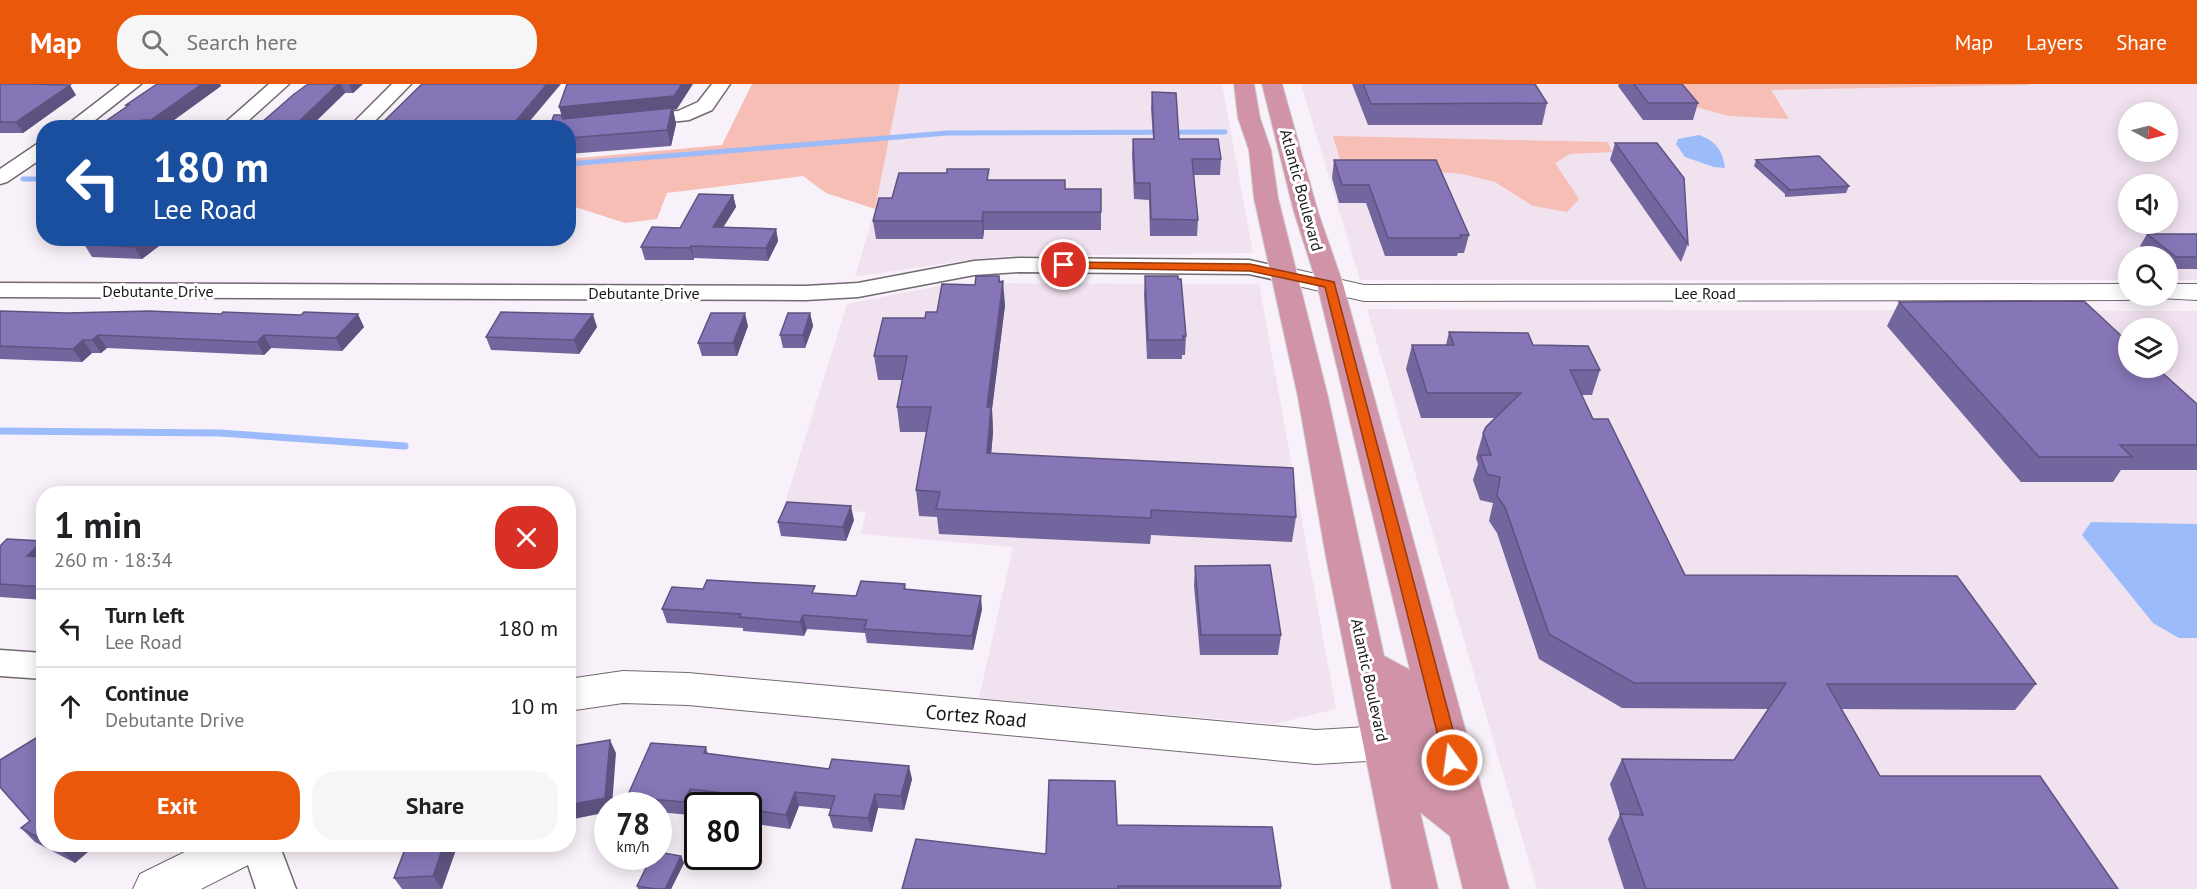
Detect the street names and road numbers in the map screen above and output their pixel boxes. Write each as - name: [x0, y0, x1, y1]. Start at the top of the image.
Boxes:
- street label: Atlantic Boulevard: [1276, 127, 1328, 253]
- street label: Debutante Drive: [102, 281, 214, 301]
- street label: Debutante Drive: [588, 283, 700, 303]
- street label: Lee Road: [1674, 283, 1736, 303]
- street label: Atlantic Boulevard: [1347, 617, 1393, 743]
- street label: Cortez Road: [924, 699, 1028, 733]

